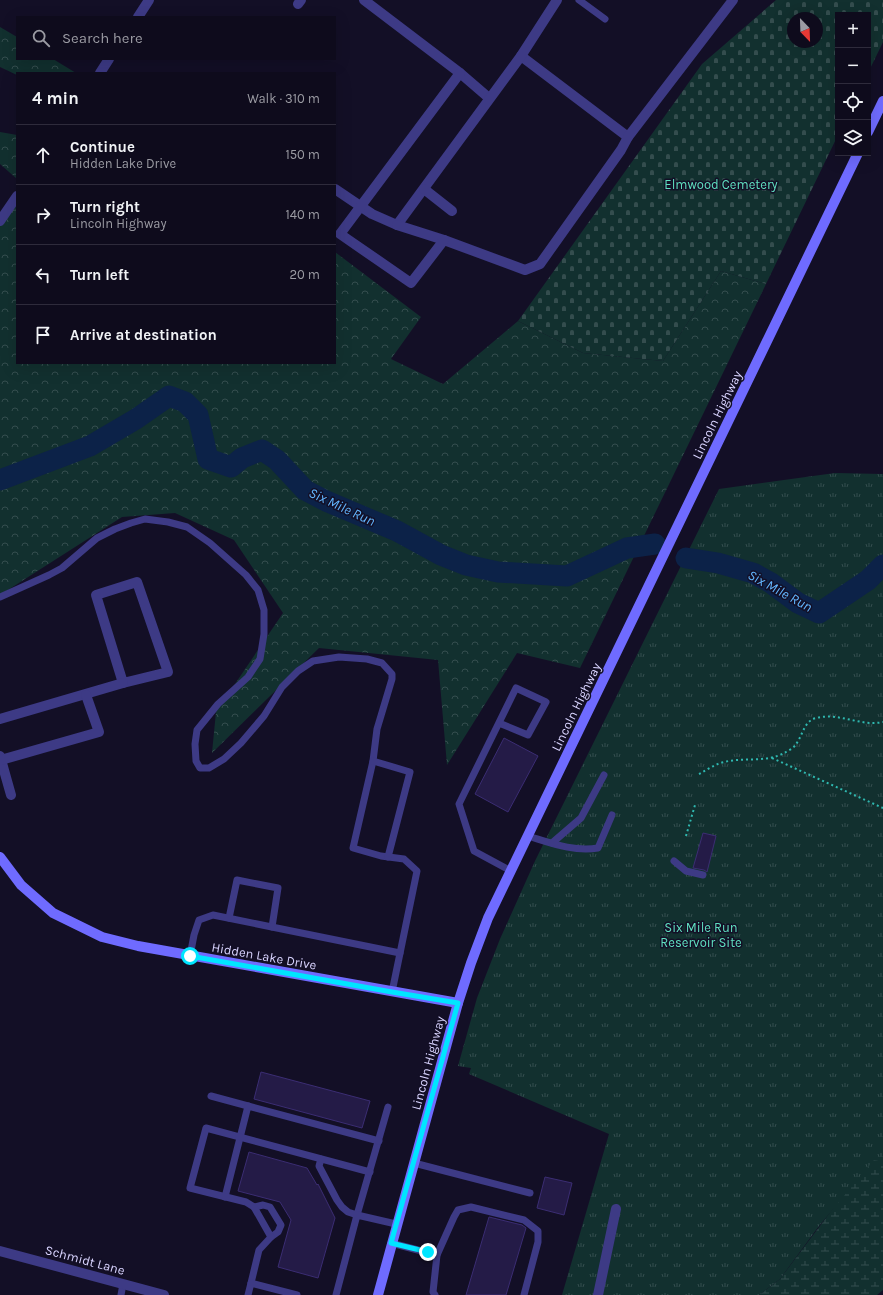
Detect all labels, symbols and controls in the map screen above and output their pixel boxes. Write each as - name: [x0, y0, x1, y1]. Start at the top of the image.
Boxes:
- north arrow: [787, 12, 823, 48]
- map controls: [835, 12, 871, 156]
- button: +: [835, 12, 871, 48]
- search box: [16, 16, 336, 60]
- icon: search: [30, 27, 52, 49]
- text: Search here: [62, 29, 143, 47]
- button: −: [835, 48, 871, 84]
- button: locate: [835, 84, 871, 120]
- text: 4 min: [32, 88, 79, 108]
- text: Walk · 310 m: [247, 91, 320, 106]
- button: layers: [835, 120, 871, 156]
- text: Continue: [70, 138, 135, 156]
- icon: ahead: [32, 144, 54, 166]
- text: 150 m: [285, 147, 320, 162]
- text: Hidden Lake Drive: [70, 156, 176, 171]
- park label: Elmwood Cemetery: [664, 177, 778, 192]
- text: Turn right: [70, 198, 140, 216]
- icon: right: [32, 204, 54, 226]
- text: 140 m: [285, 207, 320, 222]
- text: Lincoln Highway: [70, 216, 167, 231]
- icon: left: [32, 264, 54, 286]
- text: Turn left: [70, 266, 129, 284]
- text: 20 m: [290, 267, 320, 282]
- icon: arrive: [32, 324, 54, 346]
- text: Arrive at destination: [70, 326, 217, 344]
- street label: Lincoln Highway: [689, 368, 745, 462]
- water label: Six Mile Run: [306, 484, 378, 530]
- water label: Six Mile Run: [745, 566, 815, 616]
- street label: Lincoln Highway: [548, 660, 604, 754]
- park label: Six Mile Run Reservoir Site: [660, 920, 742, 950]
- street label: Hidden Lake Drive: [210, 939, 318, 973]
- route start: [181, 947, 199, 965]
- street label: Lincoln Highway: [408, 1014, 448, 1112]
- street label: Schmidt Lane: [44, 1242, 127, 1278]
- route end: [419, 1243, 437, 1261]

